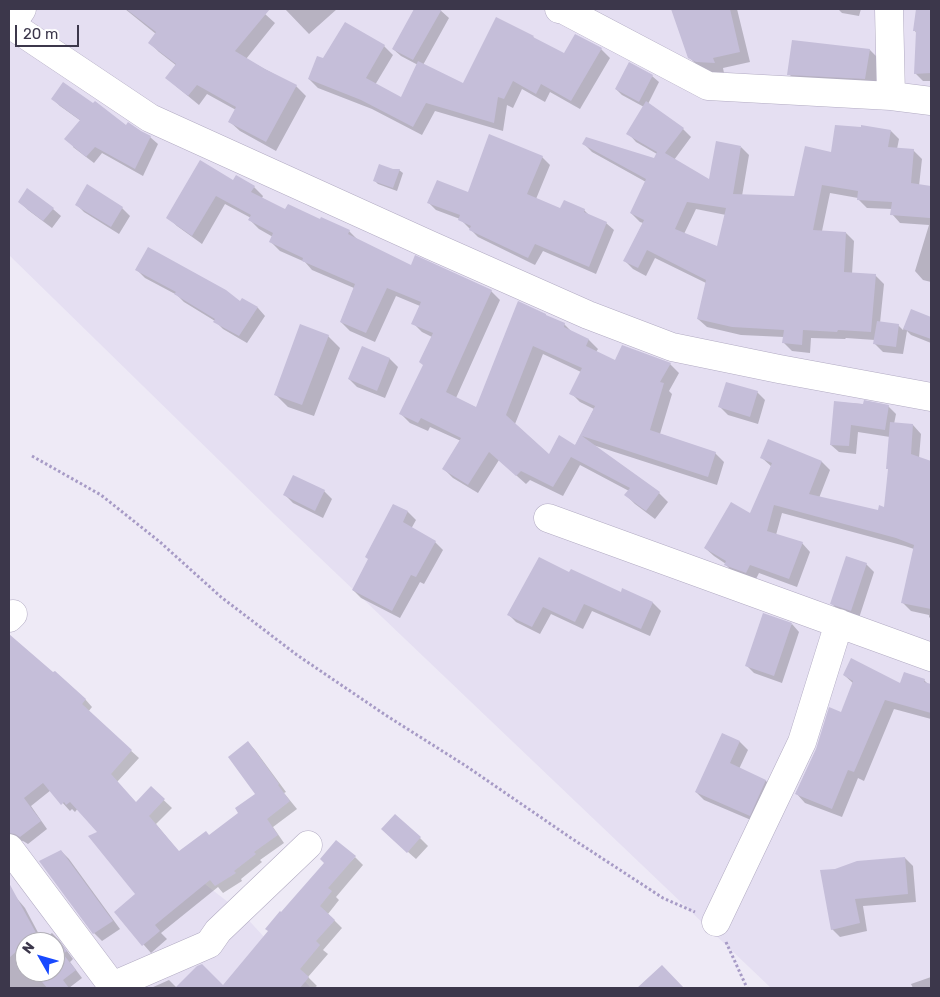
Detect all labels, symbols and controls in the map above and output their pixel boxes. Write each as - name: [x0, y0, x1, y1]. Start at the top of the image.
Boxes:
- scale bar: [18, 15, 81, 47]
- text: 20 m: [23, 25, 58, 43]
- north arrow: [15, 932, 65, 982]
- text: N: [19, 939, 38, 957]

